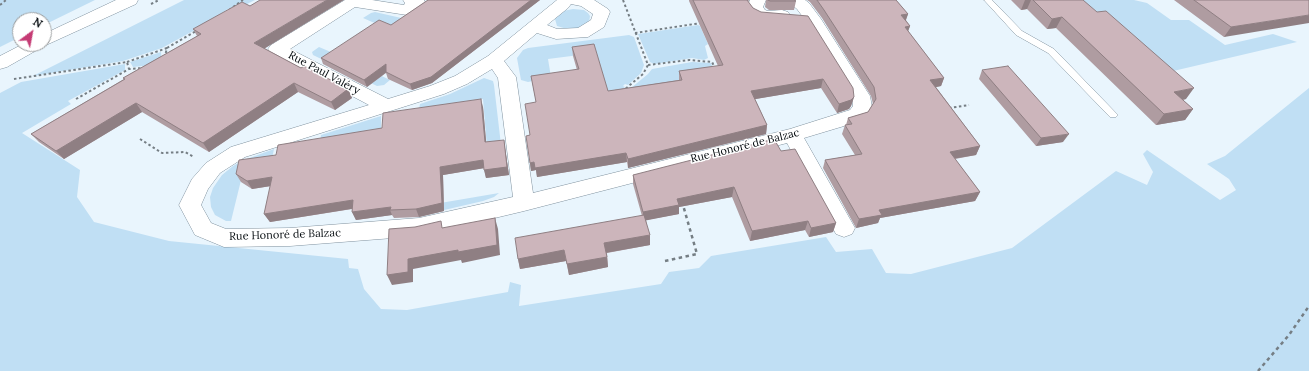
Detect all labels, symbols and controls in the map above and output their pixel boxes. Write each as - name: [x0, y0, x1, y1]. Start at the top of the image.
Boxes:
- north arrow: [12, 12, 52, 52]
- text: N: [31, 14, 45, 31]
- street label: Rue Paul Valéry: [286, 49, 362, 97]
- street label: Rue Honoré de Balzac: [689, 126, 801, 166]
- street label: Rue Honoré de Balzac: [229, 226, 341, 244]

